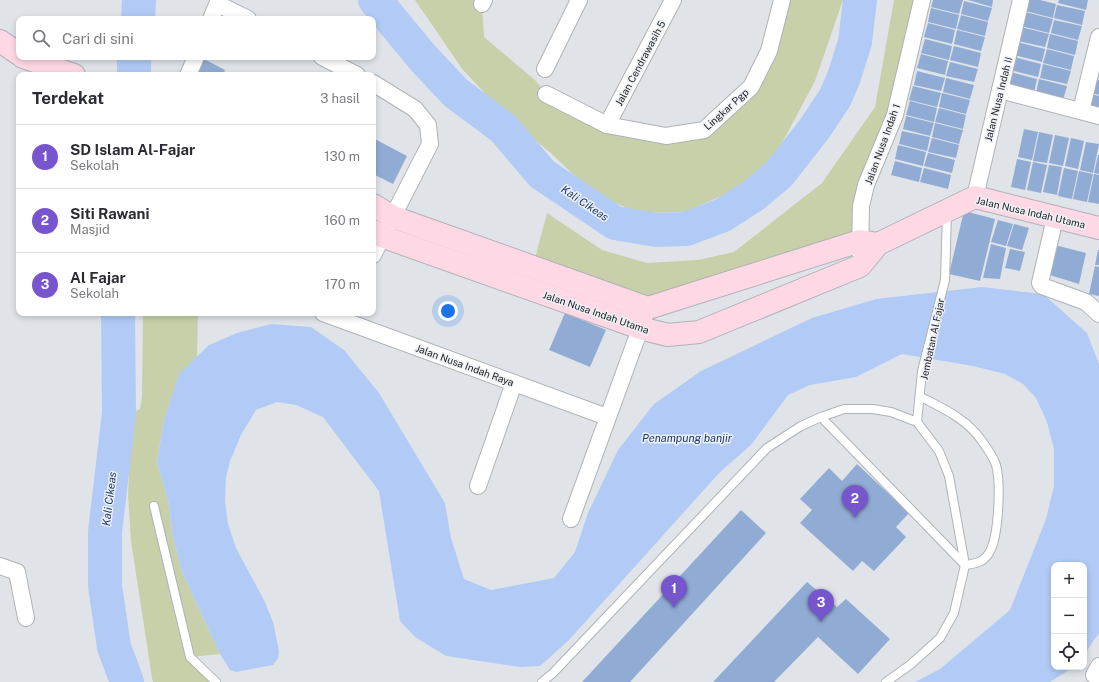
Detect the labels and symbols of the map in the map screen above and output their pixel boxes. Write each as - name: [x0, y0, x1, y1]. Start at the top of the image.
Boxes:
- street label: Jalan Cendrawasih 5: [612, 18, 668, 108]
- street label: Jalan Nusa Indah II: [982, 56, 1014, 142]
- street label: Lingkar Pgp: [701, 86, 751, 132]
- street label: Jalan Nusa Indah 1: [862, 102, 902, 186]
- water label: Kali Cikeas: [559, 183, 611, 224]
- street label: Jalan Nusa Indah Utama: [975, 194, 1087, 230]
- street label: Jalan Nusa Indah Utama: [541, 288, 651, 336]
- street label: Jembatan Al Fajar: [918, 297, 947, 381]
- your location: [438, 301, 458, 321]
- street label: Jalan Nusa Indah Raya: [414, 342, 516, 388]
- water label: Penampung banjir: [642, 432, 733, 444]
- water label: Kali Cikeas: [100, 471, 118, 527]
- pin: 2: [842, 485, 868, 518]
- pin: 1: [661, 575, 687, 608]
- pin: 3: [808, 589, 834, 622]

